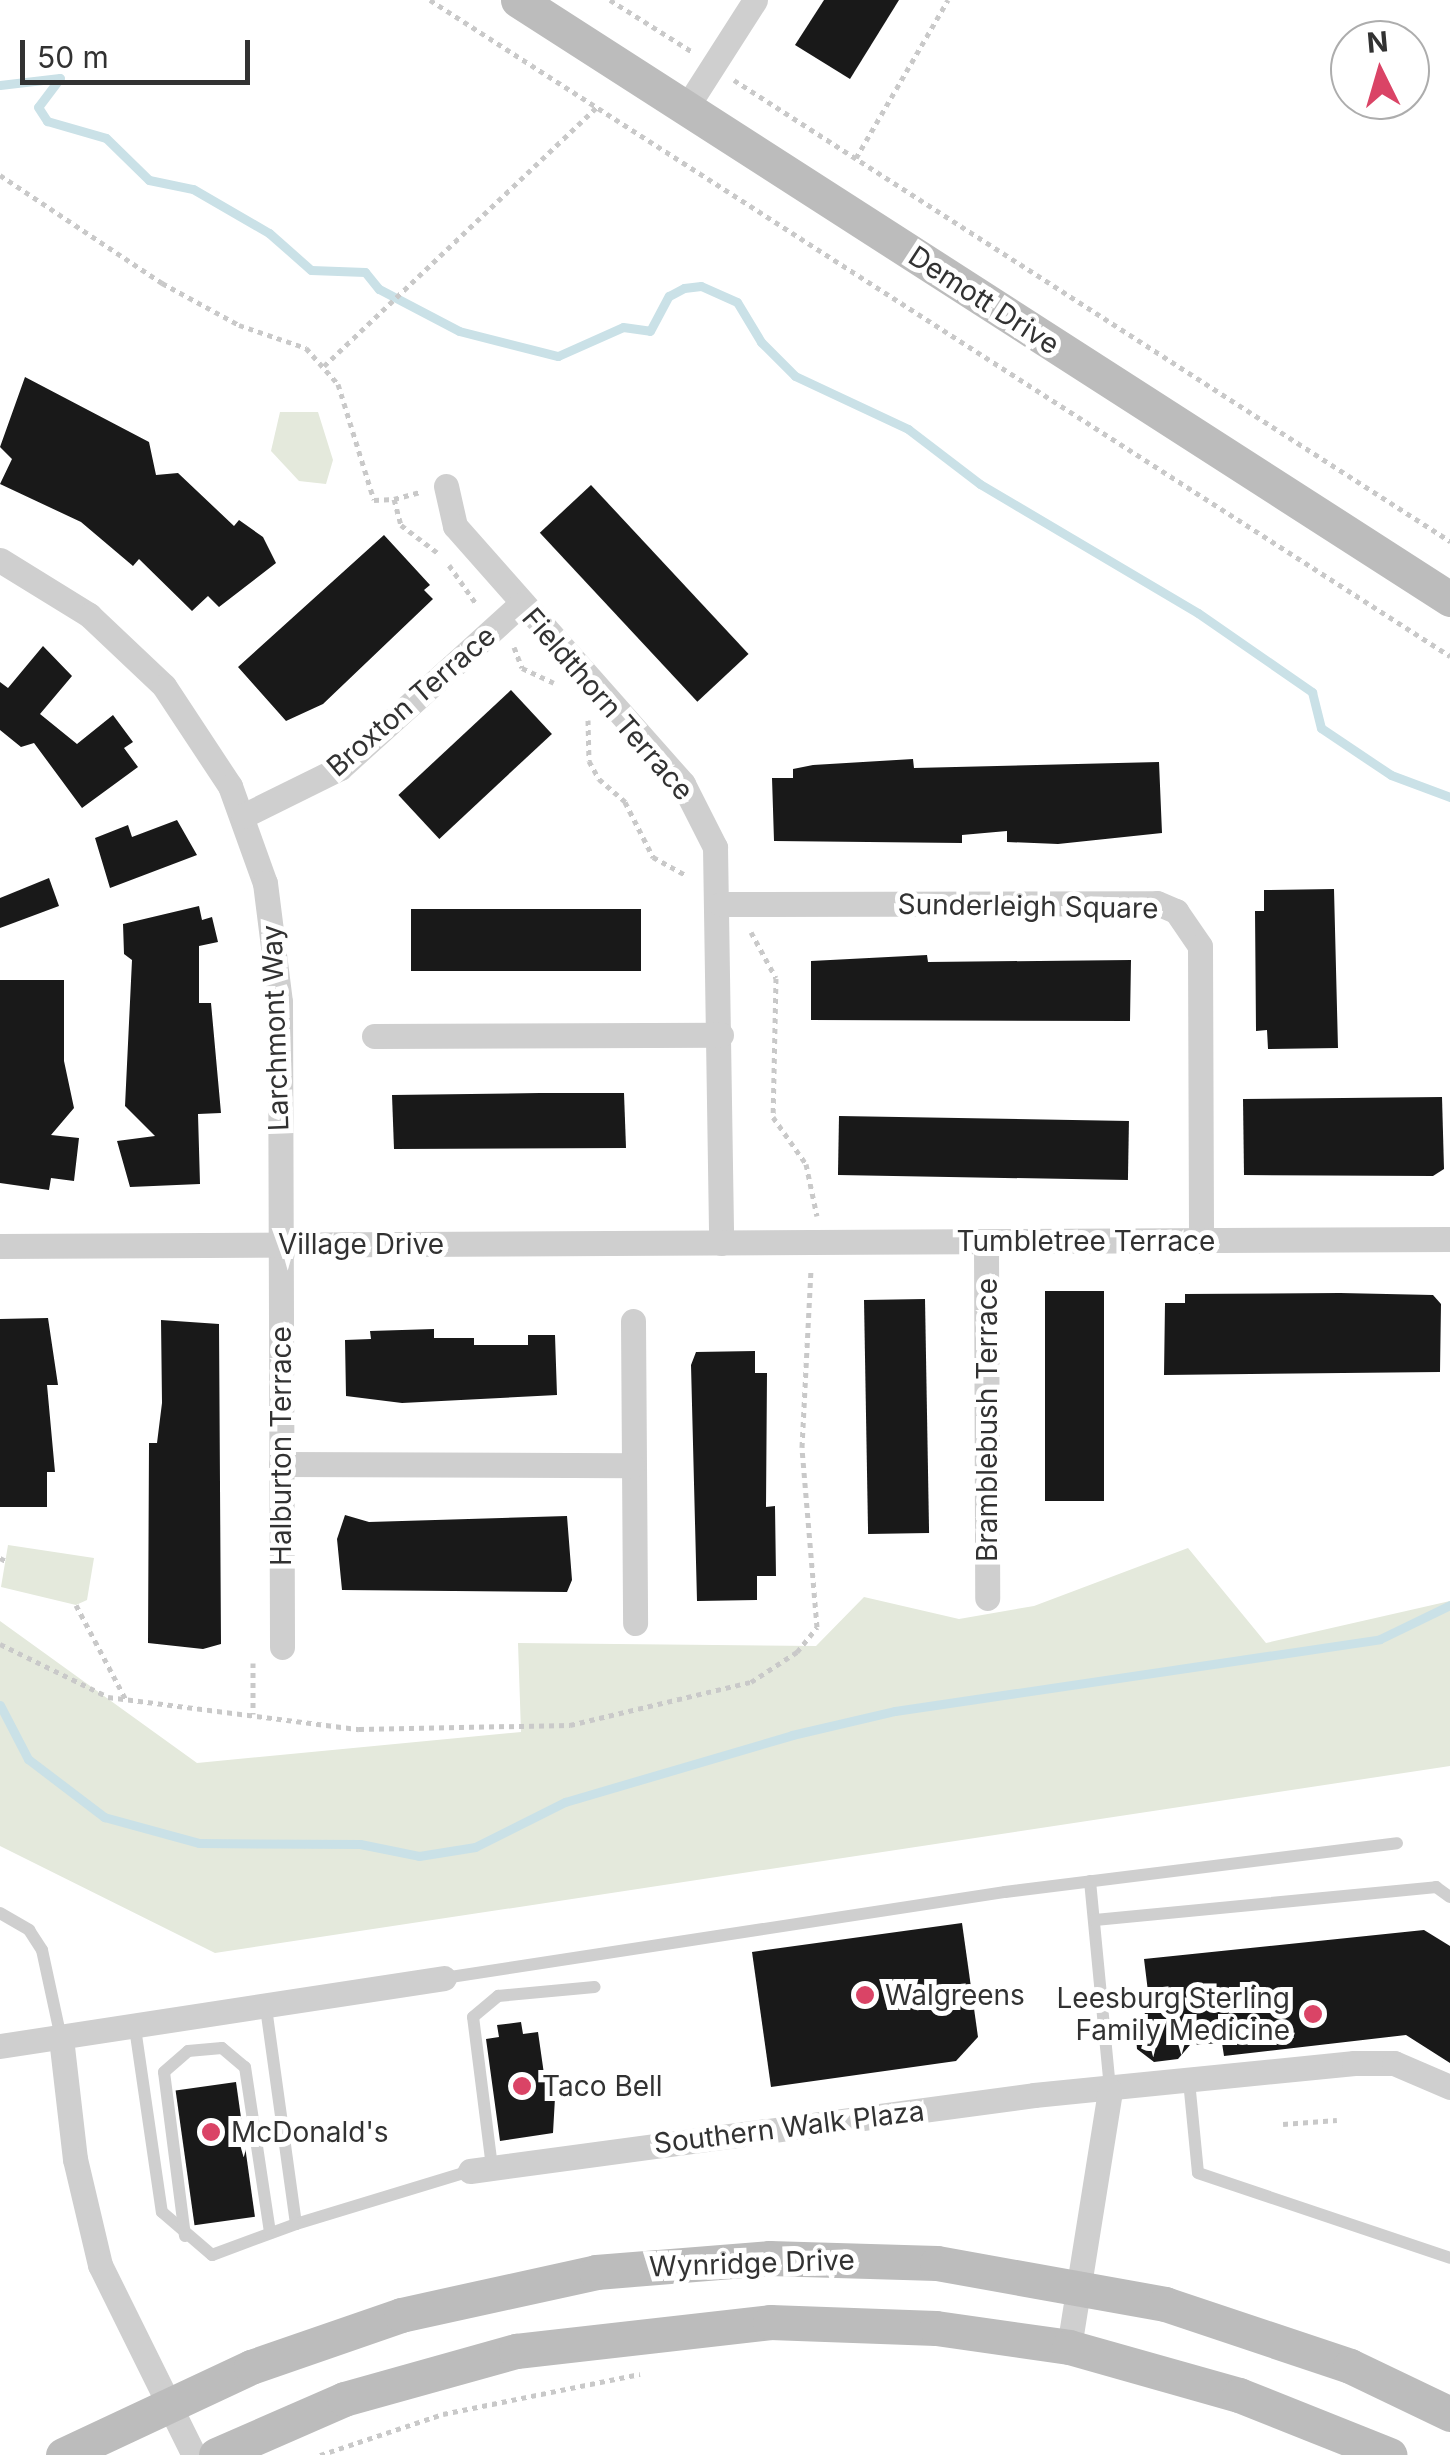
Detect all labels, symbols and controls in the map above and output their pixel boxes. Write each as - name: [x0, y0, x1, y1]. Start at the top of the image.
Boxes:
- scale bar: [25, 20, 255, 82]
- north arrow: [1330, 20, 1430, 120]
- text: N: [1365, 24, 1390, 60]
- text: 50 m: [37, 39, 109, 75]
- street label: Demott Drive: [902, 239, 1066, 361]
- street label: Fieldthorn Terrace: [515, 601, 701, 807]
- street label: Broxton Terrace: [320, 619, 502, 783]
- street label: Sunderleigh Square: [897, 887, 1159, 925]
- street label: Larchmont Way: [255, 924, 295, 1132]
- street label: Tumbletree Terrace: [957, 1224, 1215, 1258]
- street label: Village Drive: [278, 1227, 444, 1261]
- street label: Bramblebush Terrace: [970, 1278, 1004, 1562]
- street label: Halburton Terrace: [264, 1326, 298, 1566]
- place label: Walgreens: [885, 1978, 1025, 2012]
- place label: Leesburg Sterling Family Medicine: [1056, 1981, 1290, 2047]
- marker: Walgreens: [854, 1984, 876, 2006]
- marker: Leesburg Sterling Family Medicine: [1300, 2001, 1326, 2027]
- place label: Taco Bell: [542, 2069, 663, 2103]
- marker: Taco Bell: [511, 2075, 533, 2097]
- street label: Southern Walk Plaza: [652, 2094, 926, 2160]
- place label: McDonald's: [231, 2115, 389, 2149]
- marker: McDonald's: [200, 2121, 222, 2143]
- street label: Wynridge Drive: [649, 2243, 855, 2283]

